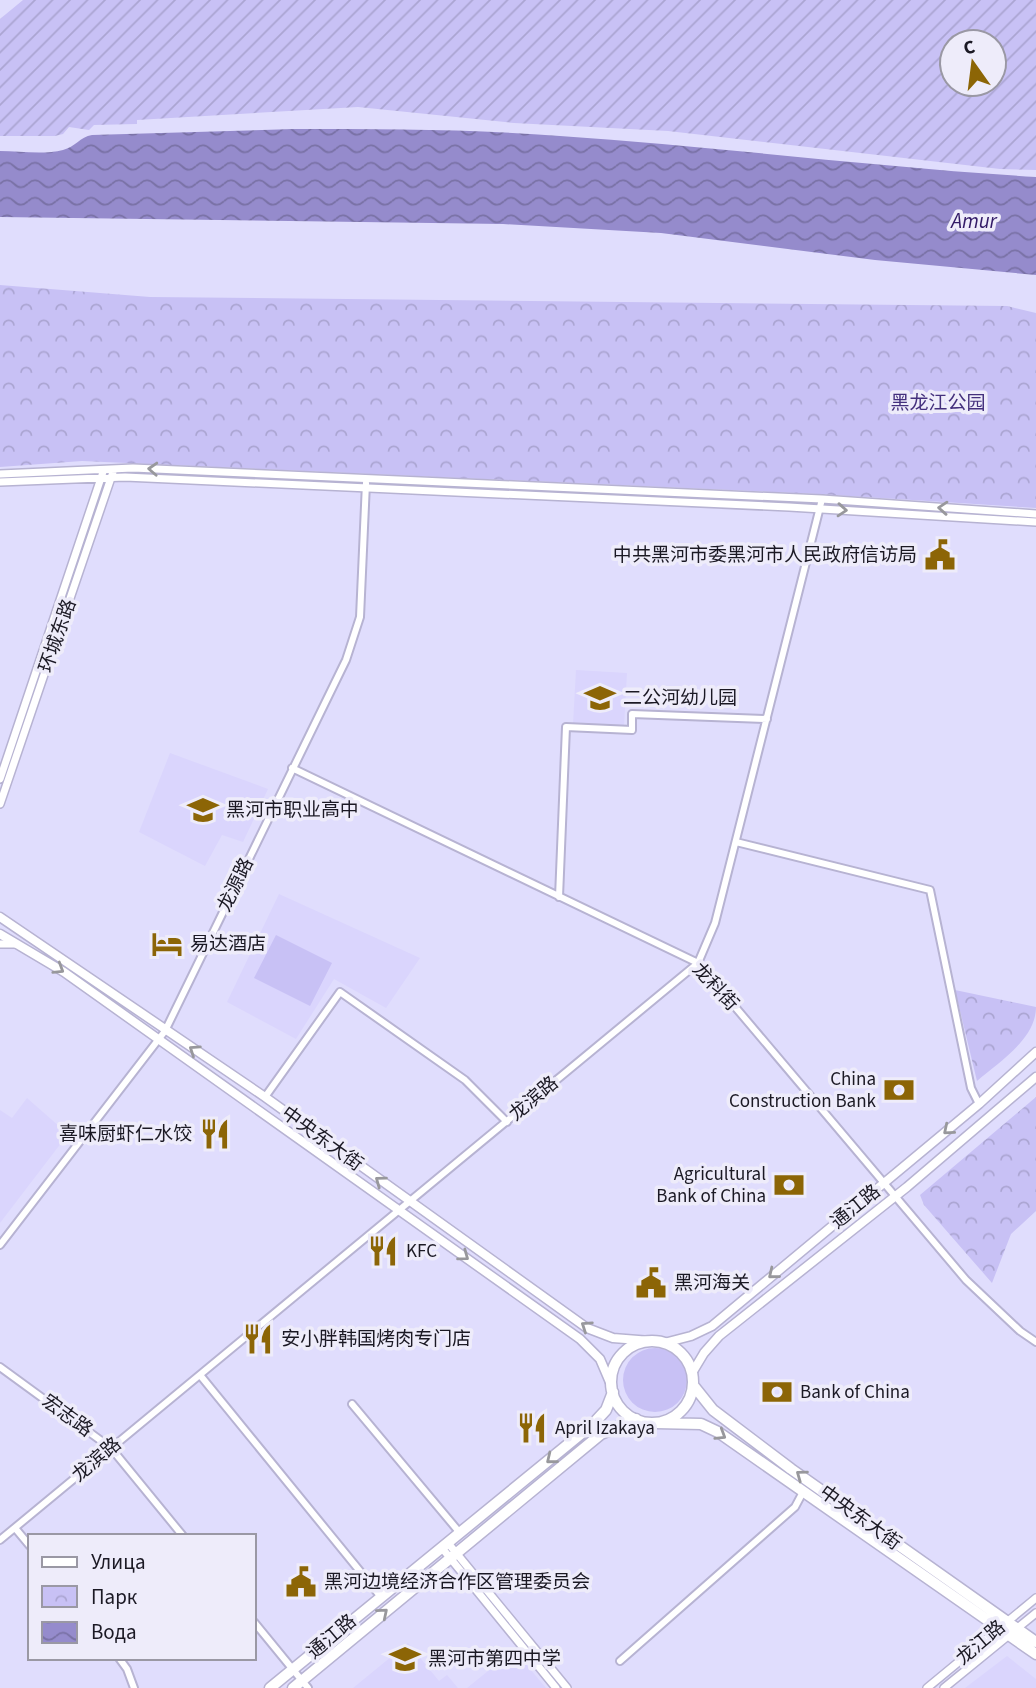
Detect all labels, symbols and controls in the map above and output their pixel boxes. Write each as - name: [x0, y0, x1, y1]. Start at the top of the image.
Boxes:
- north arrow: [938, 28, 1008, 98]
- text: С: [961, 34, 978, 62]
- water label: Amur: [949, 206, 998, 236]
- park label: 黑龙江公园: [890, 390, 986, 417]
- one-way arrow: [148, 462, 159, 477]
- one-way arrow: [938, 500, 949, 515]
- one-way arrow: [837, 502, 848, 517]
- public building icon: 中共黑河市委黑河市人民政府信访局: [923, 538, 957, 572]
- place label: 中共黑河市委黑河市人民政府信访局: [613, 542, 917, 569]
- street label: 环城东路: [33, 596, 83, 676]
- school or university icon: 二公河幼儿园: [583, 681, 617, 715]
- place label: 二公河幼儿园: [623, 685, 737, 712]
- school or university icon: 黑河市职业高中: [186, 793, 220, 827]
- place label: 黑河市职业高中: [226, 797, 359, 824]
- street label: 龙源路: [211, 853, 261, 917]
- hotel icon: 易达酒店: [150, 927, 184, 961]
- place label: 易达酒店: [190, 931, 266, 958]
- street label: 龙科街: [686, 957, 744, 1017]
- one-way arrow: [51, 960, 64, 973]
- one-way arrow: [189, 1046, 202, 1059]
- place label: China Construction Bank: [729, 1066, 877, 1115]
- street label: 龙滨路: [503, 1070, 565, 1128]
- bank icon: China Construction Bank: [882, 1073, 916, 1107]
- street label: 中央东大街: [276, 1100, 368, 1178]
- restaurant icon: 喜味厨虾仁水饺: [198, 1117, 232, 1151]
- place label: 喜味厨虾仁水饺: [59, 1121, 192, 1148]
- one-way arrow: [944, 1122, 957, 1134]
- place label: Agricultural Bank of China: [656, 1161, 766, 1210]
- bank icon: Agricultural Bank of China: [772, 1168, 806, 1202]
- one-way arrow: [375, 1177, 388, 1189]
- street label: 通江路: [825, 1179, 887, 1235]
- restaurant icon: KFC: [366, 1234, 400, 1268]
- place label: KFC: [406, 1238, 437, 1265]
- one-way arrow: [456, 1248, 469, 1260]
- public building icon: 黑河海关: [634, 1266, 668, 1300]
- one-way arrow: [768, 1266, 780, 1279]
- place label: 黑河海关: [674, 1270, 750, 1297]
- restaurant icon: 安小胖韩国烤肉专门店: [241, 1322, 275, 1356]
- one-way arrow: [581, 1322, 594, 1334]
- place label: 安小胖韩国烤肉专门店: [281, 1326, 471, 1353]
- bank icon: Bank of China: [760, 1375, 794, 1409]
- place label: Bank of China: [800, 1379, 910, 1406]
- street label: 宏志路: [36, 1388, 98, 1444]
- restaurant icon: April Izakaya: [515, 1411, 549, 1445]
- place label: April Izakaya: [555, 1415, 655, 1442]
- one-way arrow: [714, 1427, 727, 1440]
- street label: 龙滨路: [66, 1431, 128, 1489]
- one-way arrow: [546, 1450, 558, 1463]
- one-way arrow: [796, 1471, 808, 1484]
- street label: 中央东大街: [814, 1479, 906, 1557]
- legend: [28, 1534, 256, 1660]
- text: Улица: [91, 1547, 146, 1577]
- public building icon: 黑河边境经济合作区管理委员会: [284, 1565, 318, 1599]
- place label: 黑河边境经济合作区管理委员会: [324, 1569, 590, 1596]
- text: Парк: [91, 1582, 138, 1612]
- street label: 通江路: [301, 1608, 363, 1666]
- one-way arrow: [375, 1609, 388, 1621]
- street label: 龙江路: [950, 1614, 1012, 1672]
- text: Вода: [91, 1617, 137, 1647]
- school or university icon: 黑河市第四中学: [388, 1642, 422, 1676]
- place label: 黑河市第四中学: [428, 1646, 561, 1673]

